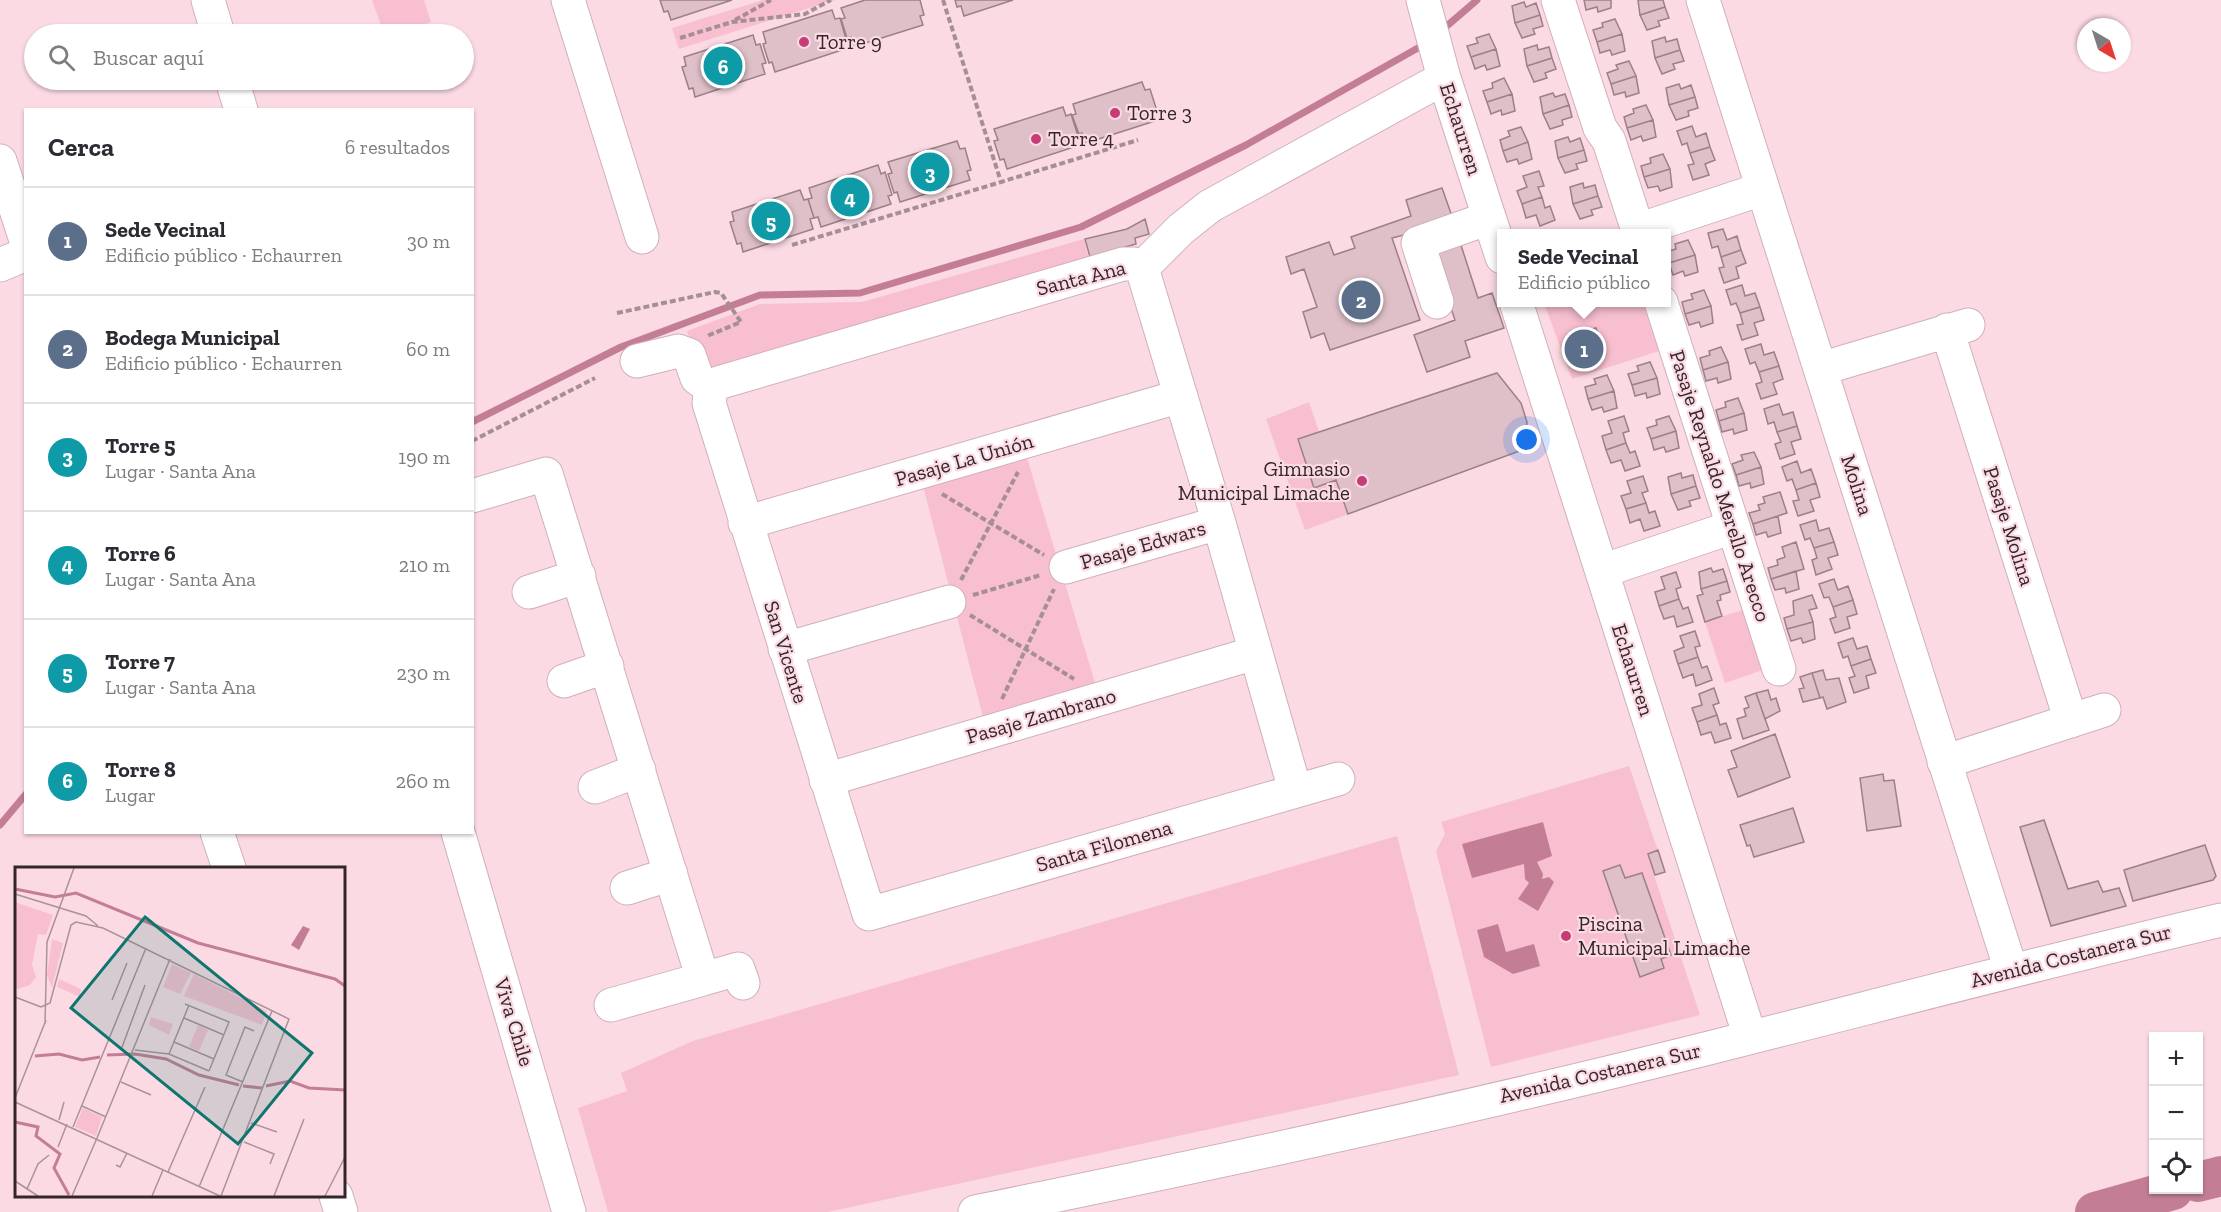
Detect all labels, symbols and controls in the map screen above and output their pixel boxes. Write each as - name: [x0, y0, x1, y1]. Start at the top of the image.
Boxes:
- north arrow: [2077, 18, 2131, 72]
- search box: [24, 24, 474, 90]
- place label: Torre 9: [816, 29, 882, 54]
- marker: Torre 9: [797, 35, 811, 49]
- icon: search: [45, 41, 78, 74]
- text: Buscar aquí: [93, 44, 204, 71]
- pin: 6: [704, 44, 742, 88]
- street label: Echaurren: [1435, 80, 1488, 178]
- place label: Torre 3: [1127, 100, 1192, 125]
- marker: Torre 3: [1108, 106, 1122, 120]
- place label: Torre 4: [1048, 126, 1114, 151]
- text: Cerca: [48, 131, 114, 163]
- marker: Torre 4: [1029, 132, 1043, 146]
- text: 6 resultados: [345, 135, 450, 159]
- pin: 3: [910, 150, 950, 195]
- pin: 4: [830, 174, 870, 220]
- pin: 5: [752, 198, 790, 244]
- text: Sede Vecinal: [105, 216, 226, 243]
- text: 1: [63, 229, 72, 253]
- text: 30 m: [407, 229, 450, 253]
- popup: [1497, 229, 1671, 307]
- text: Edificio público · Echaurren: [105, 243, 342, 267]
- text: Sede Vecinal: [1518, 243, 1638, 270]
- street label: Santa Ana: [1034, 254, 1128, 301]
- text: Edificio público: [1518, 270, 1650, 294]
- pin: 2: [1342, 278, 1380, 322]
- text: Bodega Municipal: [105, 324, 280, 351]
- pin: 1: [1564, 326, 1604, 372]
- text: 2: [62, 337, 73, 361]
- text: 60 m: [406, 337, 450, 361]
- street label: Pasaje Reynaldo Merello Arecco: [1664, 347, 1776, 625]
- text: Edificio público · Echaurren: [105, 351, 342, 375]
- your location: [1512, 425, 1541, 454]
- street label: Pasaje La Unión: [892, 428, 1036, 492]
- text: Torre 5: [105, 432, 176, 459]
- text: 3: [62, 445, 73, 469]
- text: 190 m: [398, 445, 450, 469]
- street label: Molina: [1836, 451, 1879, 518]
- place label: Gimnasio Municipal Limache: [1178, 456, 1350, 505]
- text: Lugar · Santa Ana: [105, 459, 256, 483]
- street label: Pasaje Molina: [1978, 463, 2040, 589]
- marker: Gimnasio Municipal Limache: [1355, 474, 1369, 488]
- street label: Pasaje Edwars: [1077, 515, 1209, 575]
- text: Torre 6: [105, 540, 176, 567]
- text: 4: [62, 553, 73, 577]
- text: 210 m: [399, 553, 450, 577]
- text: Lugar · Santa Ana: [105, 567, 256, 591]
- street label: San Vicente: [759, 598, 814, 706]
- street label: Echaurren: [1607, 621, 1660, 719]
- text: Torre 7: [105, 648, 175, 675]
- text: 5: [62, 661, 73, 685]
- text: 230 m: [397, 661, 450, 685]
- text: Lugar · Santa Ana: [105, 675, 256, 699]
- street label: Pasaje Zambrano: [963, 682, 1119, 750]
- text: Torre 8: [105, 756, 176, 783]
- text: 6: [62, 769, 73, 793]
- text: 260 m: [396, 769, 450, 793]
- text: Lugar: [105, 783, 156, 807]
- street label: Santa Filomena: [1033, 814, 1175, 877]
- inset map: [15, 867, 345, 1197]
- place label: Piscina Municipal Limache: [1578, 911, 1750, 960]
- street label: Avenida Costanera Sur: [1968, 918, 2174, 993]
- marker: Piscina Municipal Limache: [1559, 929, 1573, 943]
- street label: Viva Chile: [489, 974, 540, 1069]
- map controls: [2149, 1032, 2203, 1194]
- button: +: [2149, 1032, 2203, 1086]
- street label: Avenida Costanera Sur: [1497, 1037, 1703, 1108]
- button: −: [2149, 1086, 2203, 1140]
- button: locate: [2149, 1140, 2203, 1194]

